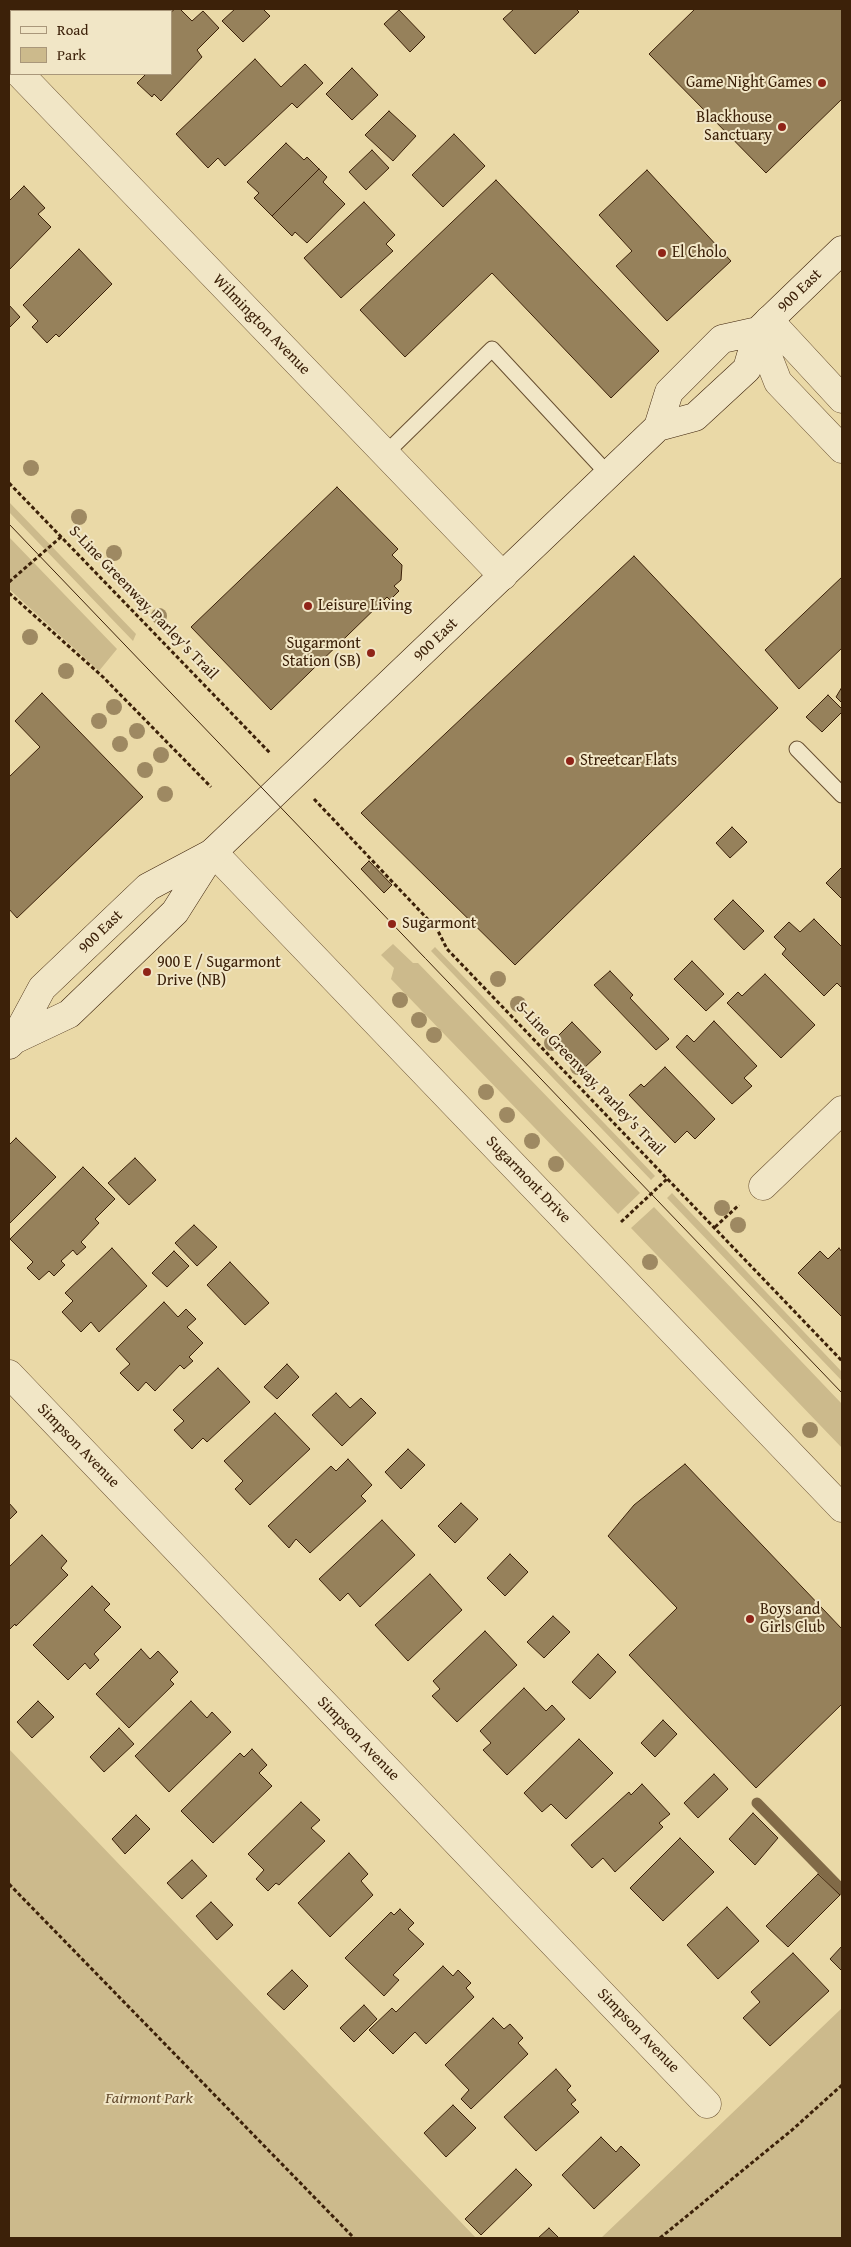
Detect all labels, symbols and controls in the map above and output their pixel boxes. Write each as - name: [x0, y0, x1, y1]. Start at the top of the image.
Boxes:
- legend: [10, 10, 172, 75]
- text: Road: [57, 19, 88, 40]
- text: Park: [57, 44, 86, 65]
- place label: Game Night Games: [686, 73, 812, 93]
- marker: Game Night Games: [816, 77, 828, 89]
- place label: Blackhouse Sanctuary: [696, 108, 772, 146]
- marker: Blackhouse Sanctuary: [776, 121, 788, 133]
- place label: El Cholo: [672, 243, 727, 263]
- marker: El Cholo: [656, 247, 668, 259]
- street label: 900 East: [774, 265, 826, 317]
- street label: Wilmington Avenue: [208, 271, 314, 379]
- street label: S-Line Greenway, Parley's Trail: [64, 522, 222, 684]
- place label: Leisure Living: [318, 596, 412, 616]
- marker: Leisure Living: [302, 600, 314, 612]
- street label: 900 East: [410, 614, 462, 666]
- place label: Sugarmont Station (SB): [282, 634, 361, 672]
- marker: Sugarmont Station (SB): [365, 647, 377, 659]
- place label: Streetcar Flats: [580, 751, 677, 771]
- marker: Streetcar Flats: [564, 755, 576, 767]
- street label: 900 East: [75, 906, 127, 958]
- place label: Sugarmont: [402, 914, 476, 934]
- marker: Sugarmont: [386, 918, 398, 930]
- place label: 900 E / Sugarmont Drive (NB): [157, 953, 281, 991]
- marker: 900 E / Sugarmont Drive (NB): [141, 966, 153, 978]
- street label: S-Line Greenway, Parley's Trail: [511, 998, 669, 1160]
- street label: Sugarmont Drive: [482, 1132, 574, 1228]
- street label: Simpson Avenue: [33, 1400, 123, 1492]
- place label: Boys and Girls Club: [760, 1600, 825, 1638]
- marker: Boys and Girls Club: [744, 1613, 756, 1625]
- street label: Simpson Avenue: [313, 1693, 403, 1785]
- street label: Simpson Avenue: [593, 1985, 683, 2077]
- park label: Fairmont Park: [105, 2089, 193, 2109]

